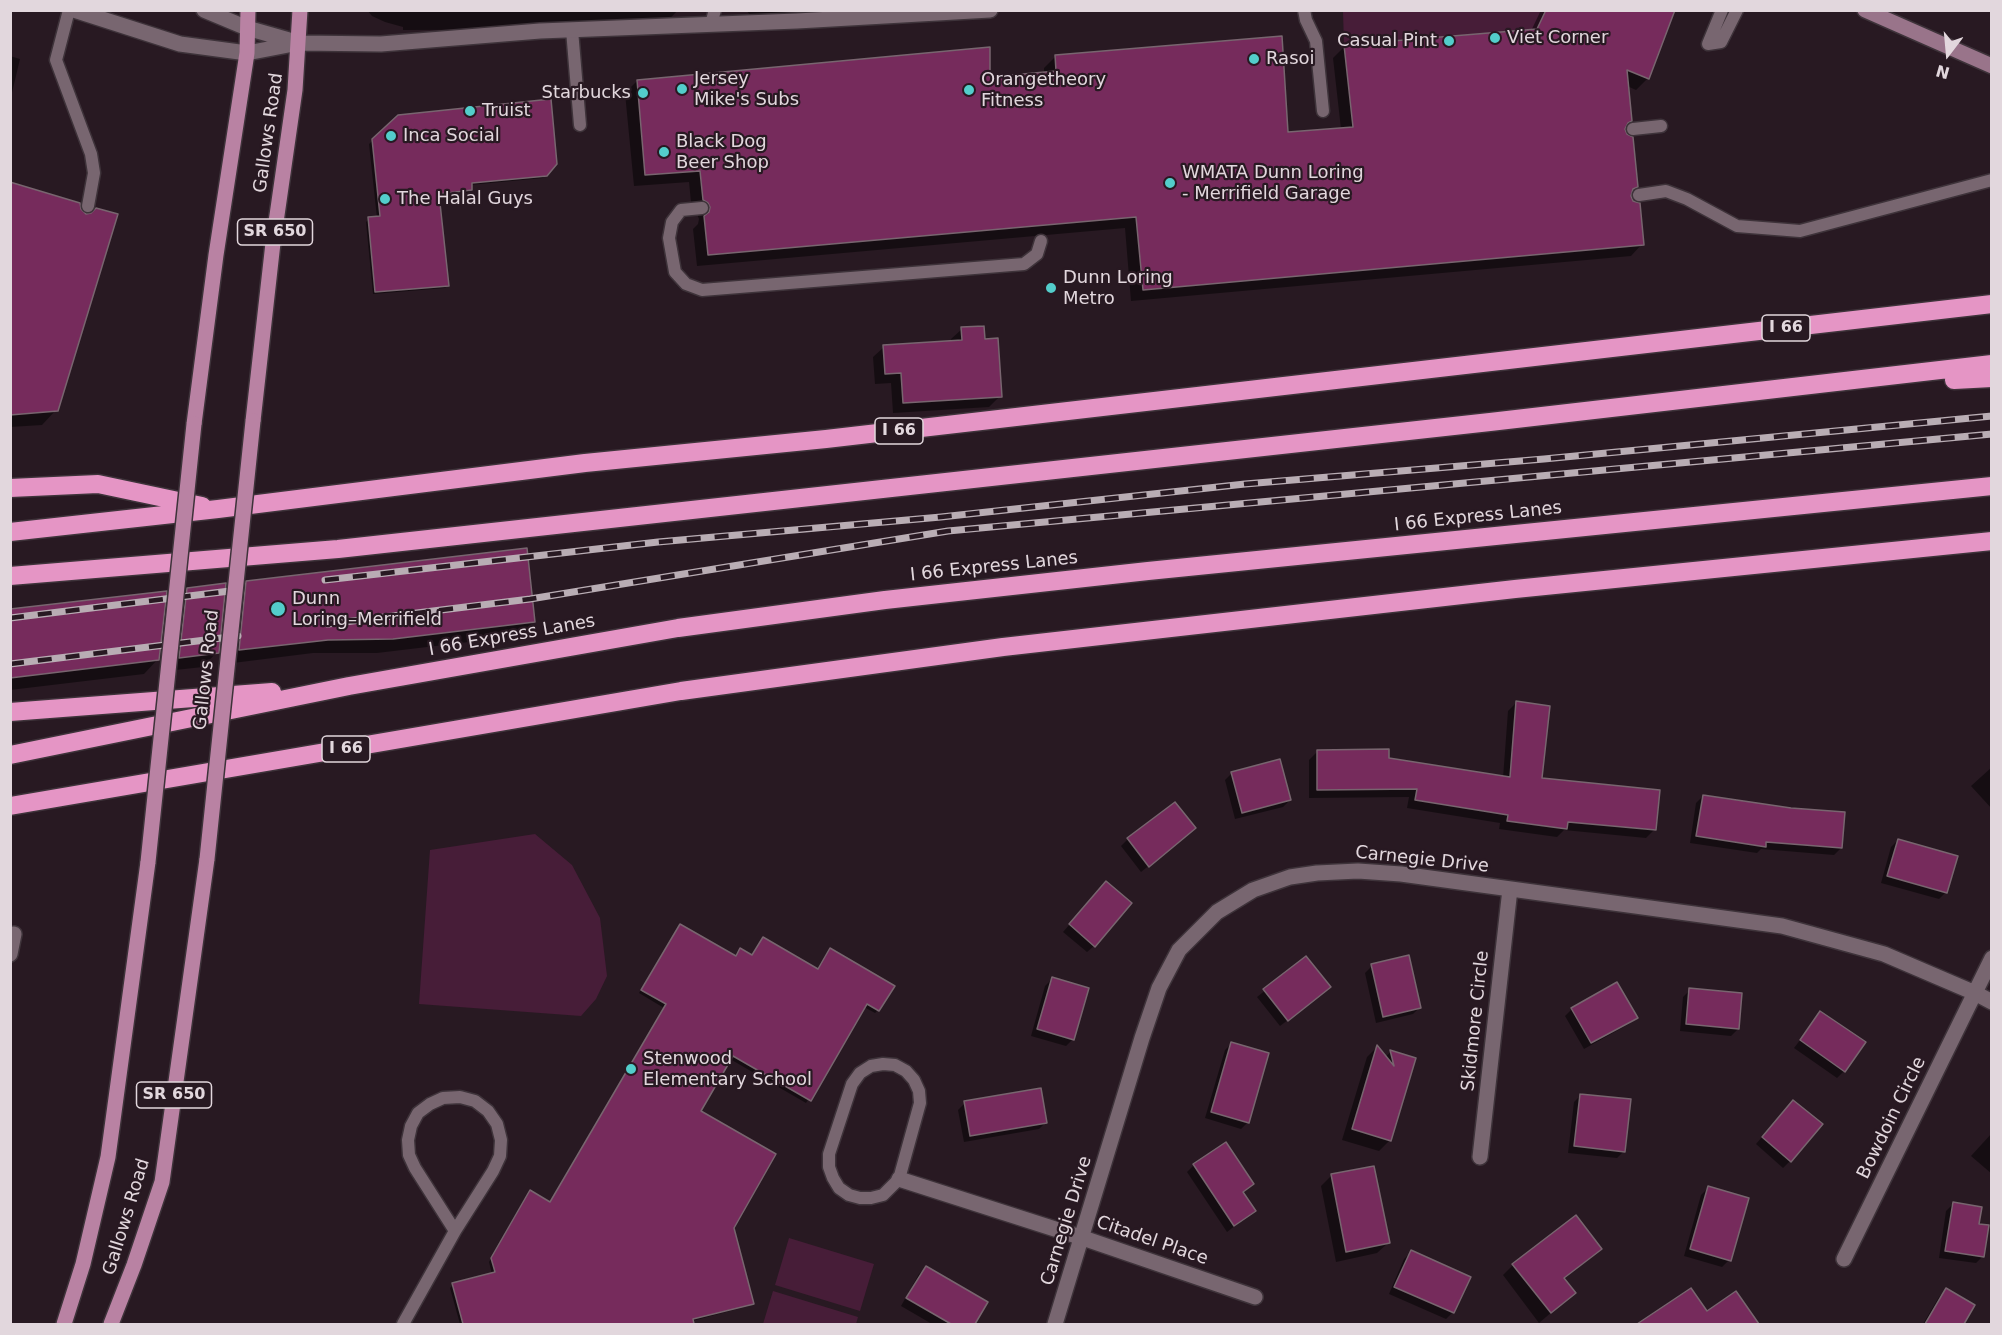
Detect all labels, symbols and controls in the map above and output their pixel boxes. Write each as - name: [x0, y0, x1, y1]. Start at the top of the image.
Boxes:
- north arrow: [1918, 24, 1978, 84]
- place label: Viet Corner: [1507, 27, 1608, 49]
- place label: Casual Pint: [1337, 30, 1437, 52]
- marker: Viet Corner: [1488, 31, 1502, 45]
- marker: Casual Pint: [1442, 34, 1456, 48]
- place label: Rasoi: [1266, 48, 1315, 70]
- marker: Rasoi: [1247, 52, 1261, 66]
- text: N: [1934, 61, 1952, 83]
- place label: Jersey Mike's Subs: [694, 68, 799, 110]
- place label: Orangetheory Fitness: [981, 69, 1106, 112]
- street label: Gallows Road: [250, 72, 288, 194]
- place label: Starbucks: [542, 82, 631, 104]
- marker: Jersey Mike's Subs: [675, 82, 689, 96]
- marker: Orangetheory Fitness: [962, 83, 976, 97]
- marker: Starbucks: [636, 86, 650, 100]
- place label: Truist: [482, 100, 531, 122]
- marker: Truist: [463, 104, 477, 118]
- place label: Inca Social: [403, 125, 500, 147]
- marker: Inca Social: [384, 129, 398, 143]
- place label: Black Dog Beer Shop: [676, 131, 769, 174]
- marker: Black Dog Beer Shop: [657, 145, 671, 159]
- place label: WMATA Dunn Loring - Merrifield Garage: [1182, 162, 1364, 204]
- marker: WMATA Dunn Loring - Merrifield Garage: [1163, 176, 1177, 190]
- place label: The Halal Guys: [397, 188, 533, 210]
- marker: The Halal Guys: [378, 192, 392, 206]
- road number: SR 650: [238, 219, 312, 245]
- place label: Dunn Loring Metro: [1063, 267, 1173, 310]
- marker: Dunn Loring Metro: [1044, 281, 1058, 295]
- road number: I 66: [1762, 315, 1810, 341]
- road number: I 66: [875, 418, 923, 444]
- street label: I 66 Express Lanes: [1393, 497, 1563, 537]
- street label: I 66 Express Lanes: [909, 547, 1079, 587]
- place label: Dunn Loring–Merrifield: [292, 588, 442, 630]
- marker: Dunn Loring–Merrifield: [269, 600, 287, 618]
- street label: Gallows Road: [190, 609, 224, 731]
- street label: I 66 Express Lanes: [427, 611, 597, 661]
- road number: I 66: [322, 736, 370, 762]
- street label: Carnegie Drive: [1354, 842, 1490, 878]
- street label: Skidmore Circle: [1458, 950, 1494, 1092]
- place label: Stenwood Elementary School: [643, 1048, 812, 1090]
- street label: Bowdoin Circle: [1853, 1053, 1931, 1183]
- marker: Stenwood Elementary School: [624, 1062, 638, 1076]
- road number: SR 650: [136, 1082, 212, 1108]
- street label: Carnegie Drive: [1037, 1154, 1097, 1288]
- street label: Gallows Road: [99, 1156, 155, 1278]
- street label: Citadel Place: [1093, 1212, 1211, 1270]

